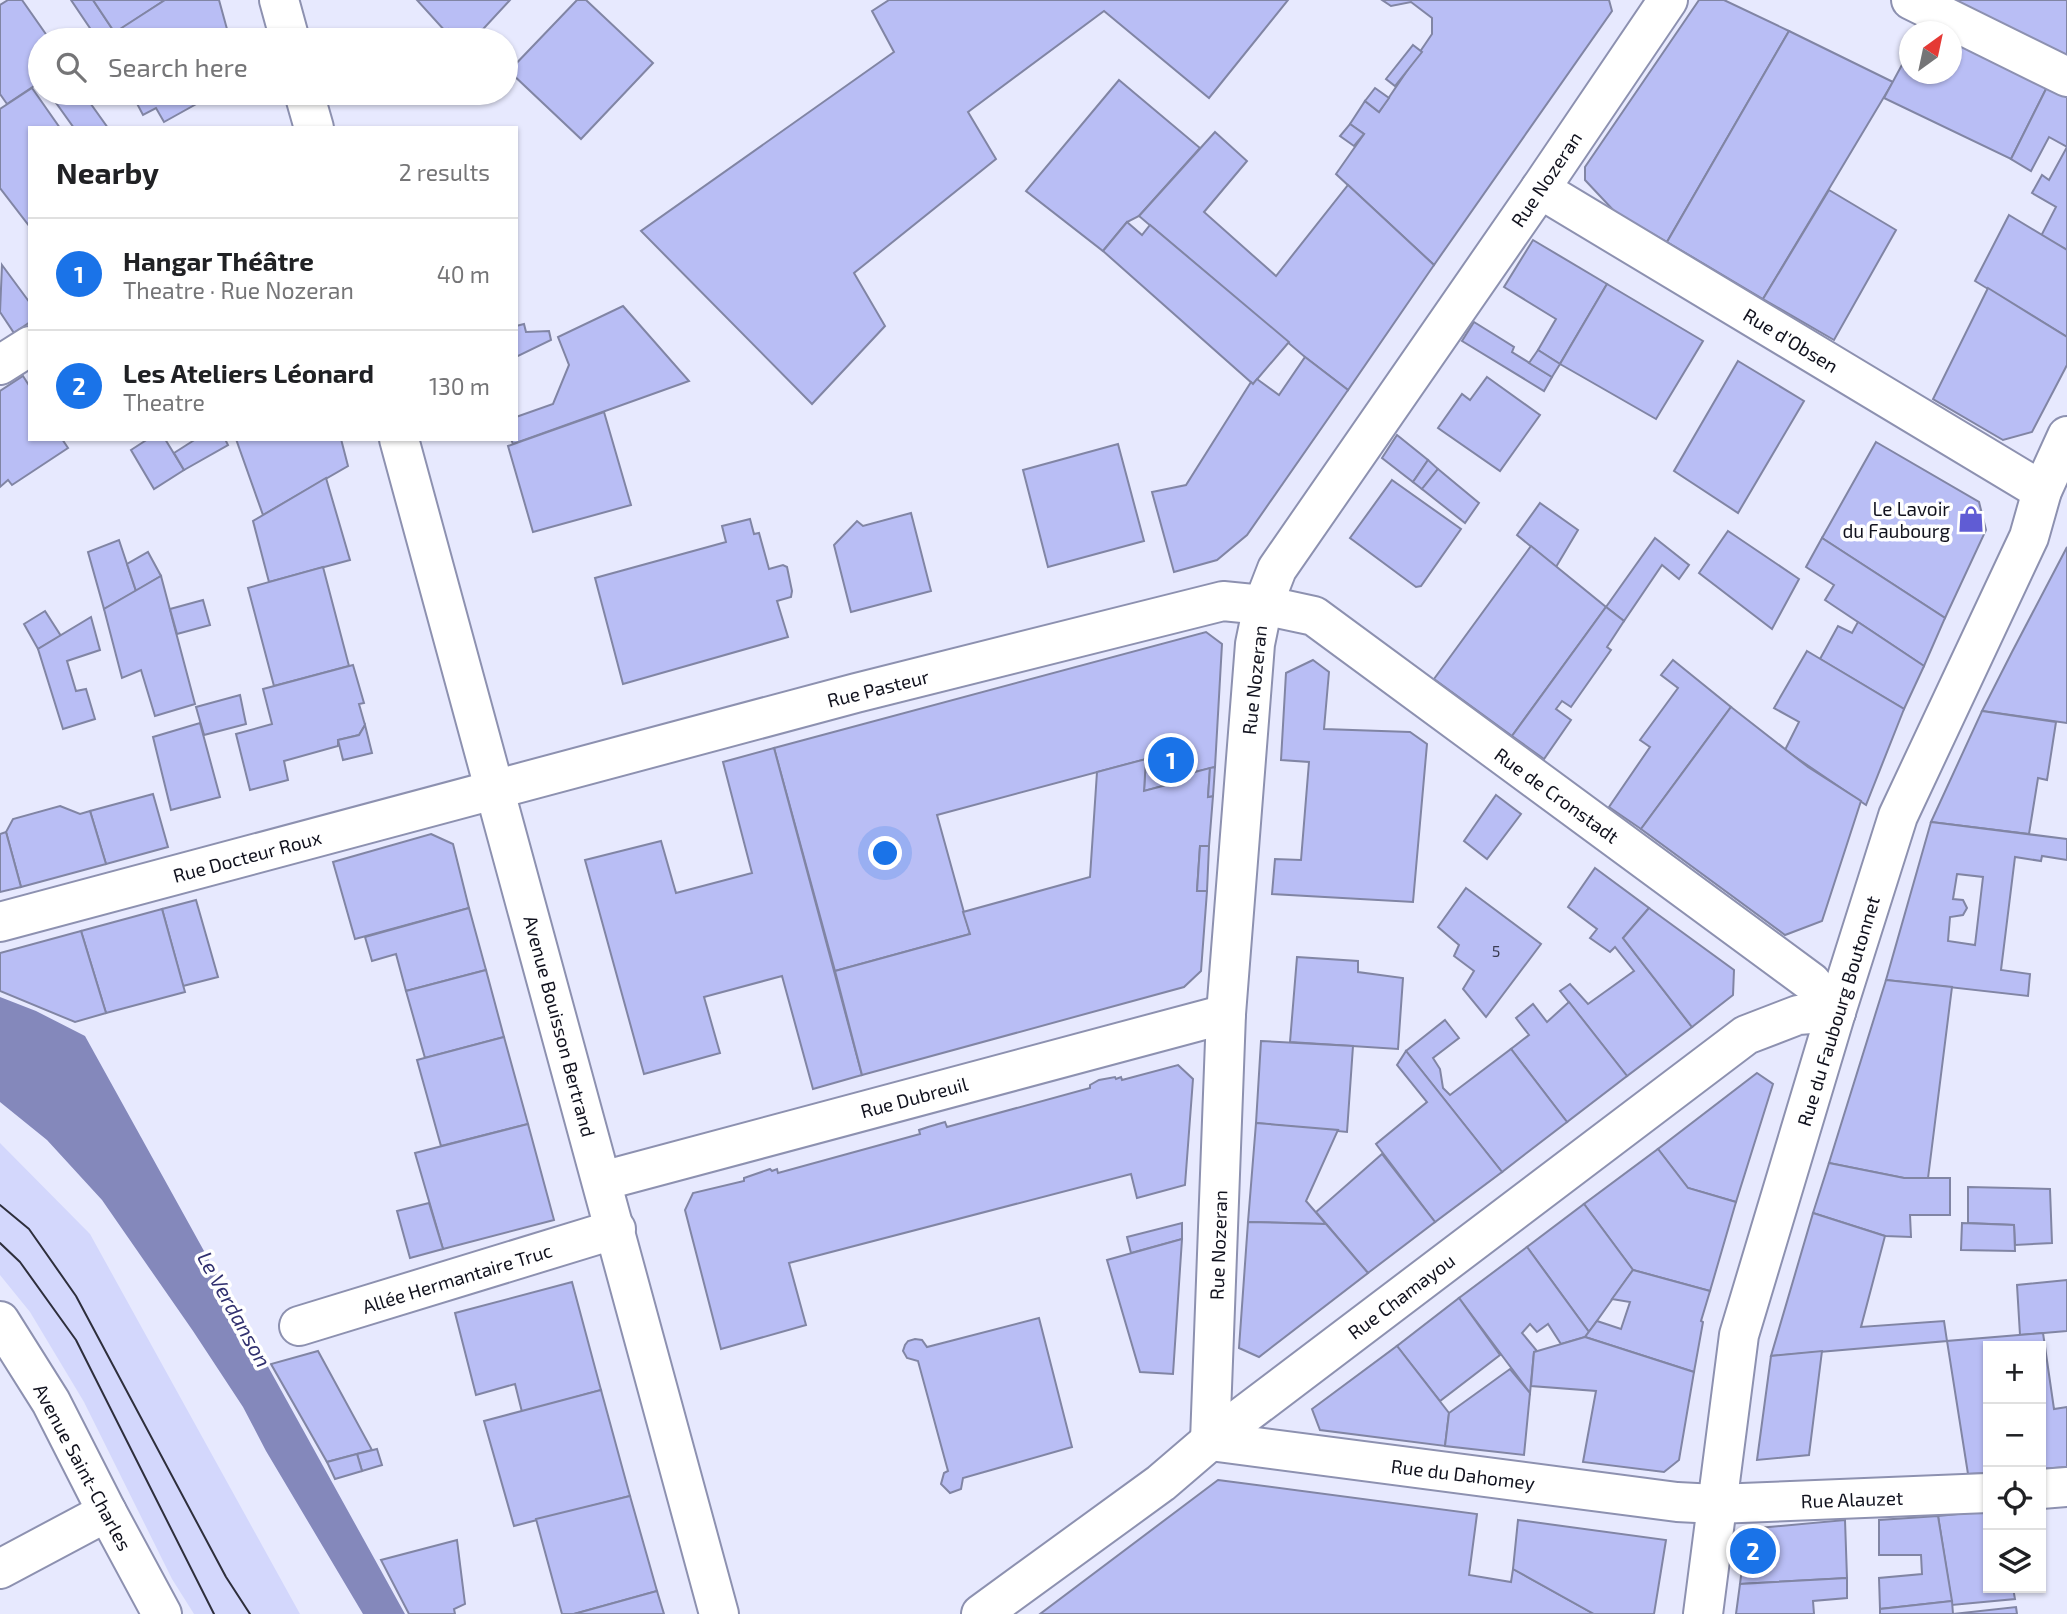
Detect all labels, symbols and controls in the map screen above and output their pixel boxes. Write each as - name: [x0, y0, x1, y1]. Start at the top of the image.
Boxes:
- north arrow: [1899, 21, 1962, 84]
- search box: [28, 28, 518, 105]
- icon: search: [52, 48, 90, 86]
- text: Search here: [108, 51, 248, 82]
- street label: Rue Nozeran: [1506, 127, 1586, 231]
- text: Nearby: [56, 154, 159, 190]
- text: 2 results: [399, 158, 490, 186]
- text: Hangar Théâtre: [123, 245, 314, 276]
- text: 1: [74, 260, 84, 288]
- text: 40 m: [437, 260, 490, 288]
- text: Theatre · Rue Nozeran: [123, 276, 354, 304]
- street label: Rue d'Obsen: [1740, 303, 1842, 377]
- text: Les Ateliers Léonard: [123, 357, 374, 388]
- text: 2: [72, 372, 86, 400]
- text: 130 m: [429, 372, 490, 400]
- text: Theatre: [123, 388, 205, 416]
- place label: Le Lavoir du Faubourg: [1842, 497, 1950, 542]
- shop icon: Le Lavoir du Faubourg: [1956, 504, 1986, 534]
- street label: Rue Nozeran: [1237, 624, 1271, 736]
- street label: Rue Pasteur: [825, 664, 932, 712]
- pin: 1: [1148, 734, 1194, 786]
- street label: Rue de Cronstadt: [1490, 742, 1624, 848]
- street label: Rue Docteur Roux: [170, 825, 324, 887]
- your location: [868, 836, 902, 870]
- street label: Rue du Faubourg Boutonnet: [1792, 893, 1884, 1129]
- street label: Avenue Bouisson Bertrand: [519, 913, 601, 1139]
- house number: 5: [1492, 941, 1500, 960]
- street label: Rue Dubreuil: [858, 1072, 970, 1122]
- street label: Rue Nozeran: [1205, 1190, 1231, 1300]
- street label: Allée Hermantaire Truc: [359, 1238, 555, 1318]
- water label: Le Verdanson: [193, 1247, 277, 1371]
- street label: Rue Chamayou: [1343, 1248, 1459, 1344]
- map controls: [1983, 1341, 2046, 1593]
- button: +: [1983, 1341, 2046, 1404]
- street label: Avenue Saint-Charles: [29, 1380, 137, 1554]
- button: −: [1983, 1404, 2046, 1467]
- street label: Rue du Dahomey: [1390, 1454, 1536, 1494]
- button: locate: [1983, 1467, 2046, 1530]
- street label: Rue Alauzet: [1800, 1486, 1904, 1512]
- pin: 2: [1730, 1525, 1776, 1577]
- button: layers: [1983, 1530, 2046, 1593]

